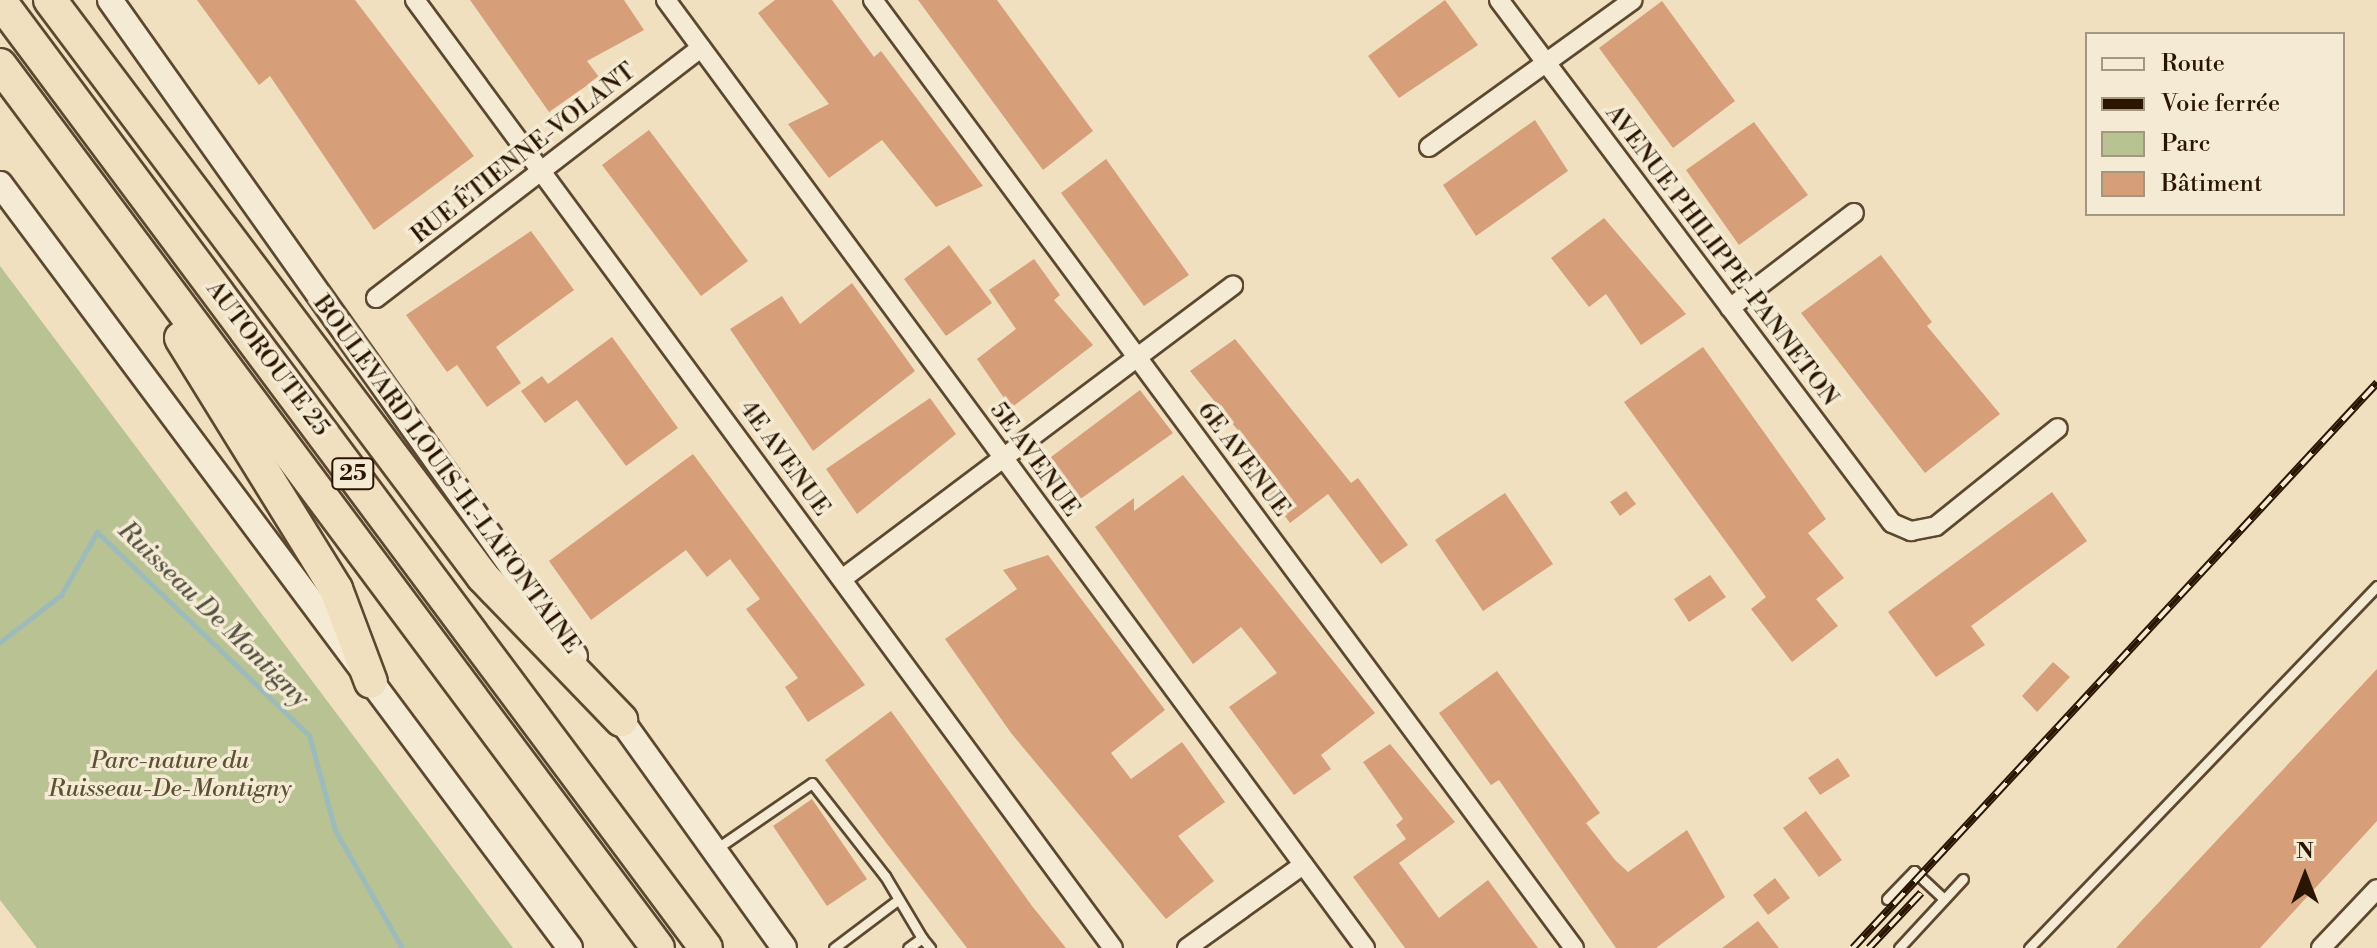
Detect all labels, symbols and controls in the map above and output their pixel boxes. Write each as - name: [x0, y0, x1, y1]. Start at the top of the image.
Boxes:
- legend: [2085, 32, 2345, 216]
- text: Route: [2161, 49, 2225, 79]
- street label: RUE ÉTIENNE-VOLANT: [406, 58, 642, 250]
- text: Voie ferrée: [2161, 89, 2280, 119]
- street label: AVENUE PHILIPPE-PANNETON: [1598, 100, 1844, 412]
- text: Parc: [2161, 129, 2211, 159]
- text: Bâtiment: [2161, 169, 2262, 199]
- street label: AUTOROUTE 25: [199, 276, 335, 442]
- street label: BOULEVARD LOUIS-H.-LAFONTAINE: [306, 290, 586, 660]
- street label: 4E AVENUE: [733, 396, 835, 522]
- street label: 5E AVENUE: [983, 397, 1085, 523]
- street label: 6E AVENUE: [1191, 397, 1295, 523]
- road number: 25: [331, 456, 375, 492]
- water label: Ruisseau De Montigny: [111, 516, 315, 714]
- park label: Parc-nature du Ruisseau-De-Montigny: [48, 748, 292, 804]
- north arrow: [2265, 836, 2345, 916]
- text: N: [2296, 838, 2314, 865]

